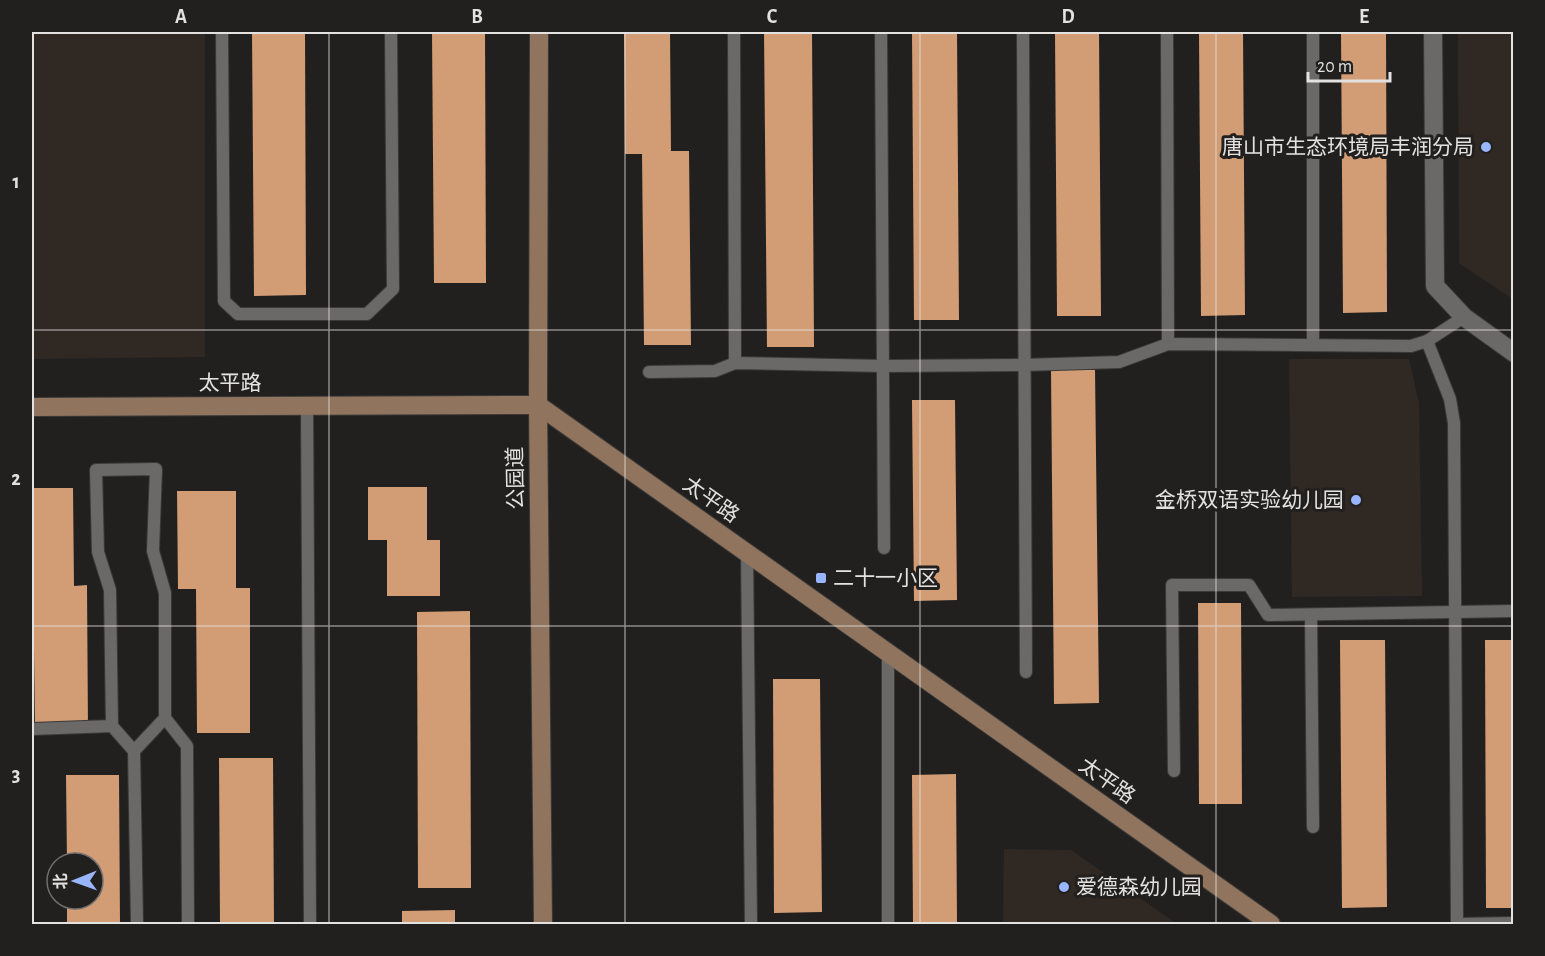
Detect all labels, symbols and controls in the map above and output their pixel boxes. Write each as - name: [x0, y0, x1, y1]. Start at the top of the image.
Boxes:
- text: A: [175, 7, 187, 27]
- text: B: [471, 7, 483, 27]
- text: C: [767, 7, 778, 27]
- text: D: [1061, 7, 1075, 27]
- text: E: [1359, 7, 1369, 27]
- scale bar: [1308, 45, 1390, 83]
- text: 20 m: [1317, 58, 1352, 76]
- place label: 唐山市生态环境局丰润分局: [1222, 136, 1474, 158]
- marker: 唐山市生态环境局丰润分局: [1479, 140, 1493, 154]
- text: 1: [12, 172, 20, 192]
- street label: 太平路: [199, 372, 262, 394]
- street label: 公园道: [504, 446, 527, 510]
- text: 2: [11, 469, 21, 489]
- street label: 太平路: [679, 473, 743, 527]
- place label: 金桥双语实验幼儿园: [1155, 489, 1344, 511]
- marker: 金桥双语实验幼儿园: [1349, 493, 1363, 507]
- place label: 二十一小区: [833, 567, 938, 589]
- marker: 二十一小区: [814, 571, 828, 585]
- street label: 太平路: [1075, 754, 1139, 808]
- text: 3: [12, 765, 20, 785]
- north arrow: [45, 851, 105, 911]
- text: 北: [52, 873, 69, 889]
- place label: 爱德森幼儿园: [1076, 876, 1202, 898]
- marker: 爱德森幼儿园: [1057, 880, 1071, 894]

